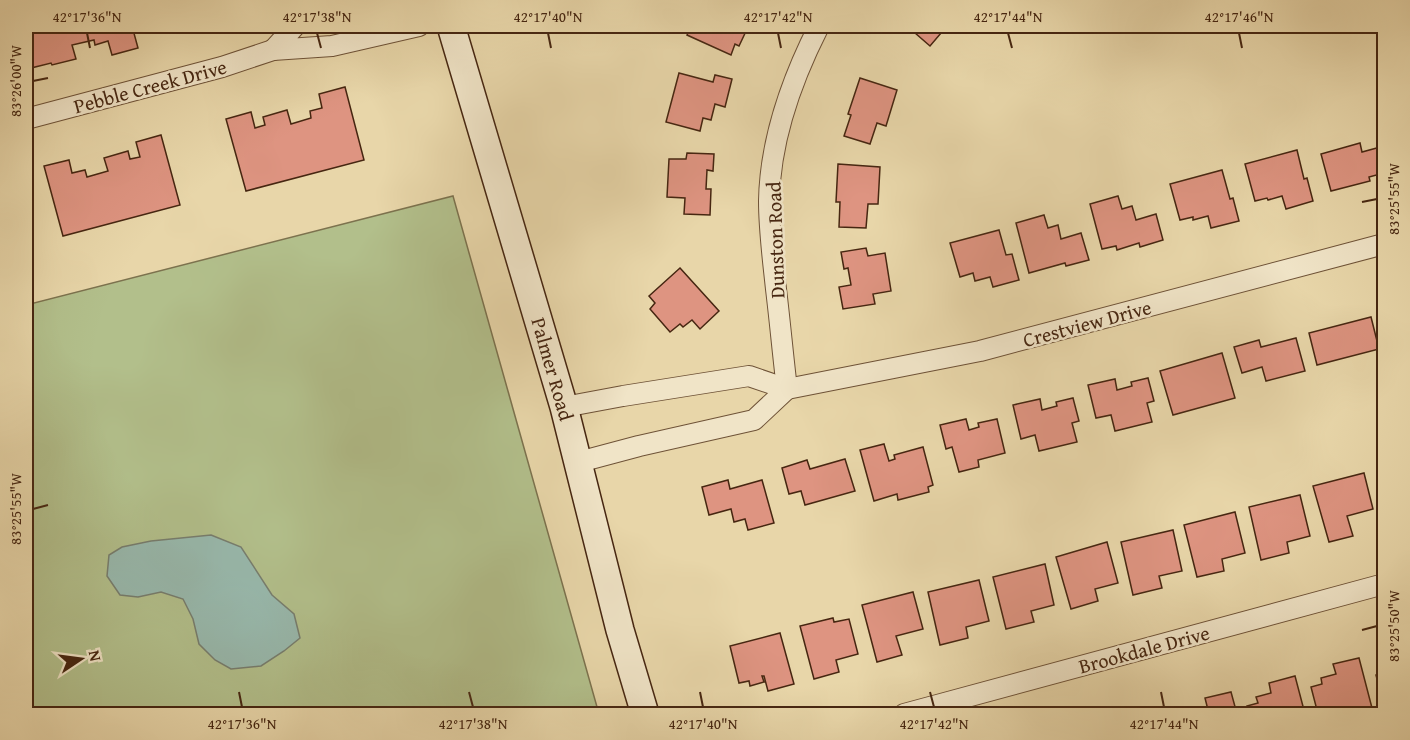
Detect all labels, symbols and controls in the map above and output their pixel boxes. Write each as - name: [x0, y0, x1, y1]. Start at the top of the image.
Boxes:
- text: 42°17'36"N: [53, 6, 122, 27]
- text: 42°17'38"N: [283, 6, 352, 27]
- text: 42°17'40"N: [514, 6, 583, 27]
- text: 42°17'42"N: [744, 6, 813, 27]
- text: 42°17'44"N: [974, 6, 1043, 27]
- text: 42°17'46"N: [1205, 6, 1274, 27]
- text: 83°26'00"W: [5, 45, 26, 117]
- street label: Pebble Creek Drive: [70, 52, 230, 120]
- text: 83°25'55"W: [1383, 163, 1404, 235]
- street label: Dunston Road: [758, 181, 792, 299]
- street label: Crestview Drive: [1020, 292, 1154, 354]
- street label: Palmer Road: [524, 314, 582, 424]
- text: 83°25'55"W: [5, 473, 26, 545]
- text: 83°25'50"W: [1383, 590, 1404, 662]
- street label: Brookdale Drive: [1075, 618, 1213, 680]
- north arrow: [51, 629, 111, 689]
- text: N: [83, 648, 109, 664]
- text: 42°17'36"N: [208, 713, 277, 734]
- text: 42°17'38"N: [439, 713, 508, 734]
- text: 42°17'40"N: [669, 713, 738, 734]
- text: 42°17'42"N: [900, 713, 969, 734]
- text: 42°17'44"N: [1130, 713, 1199, 734]

